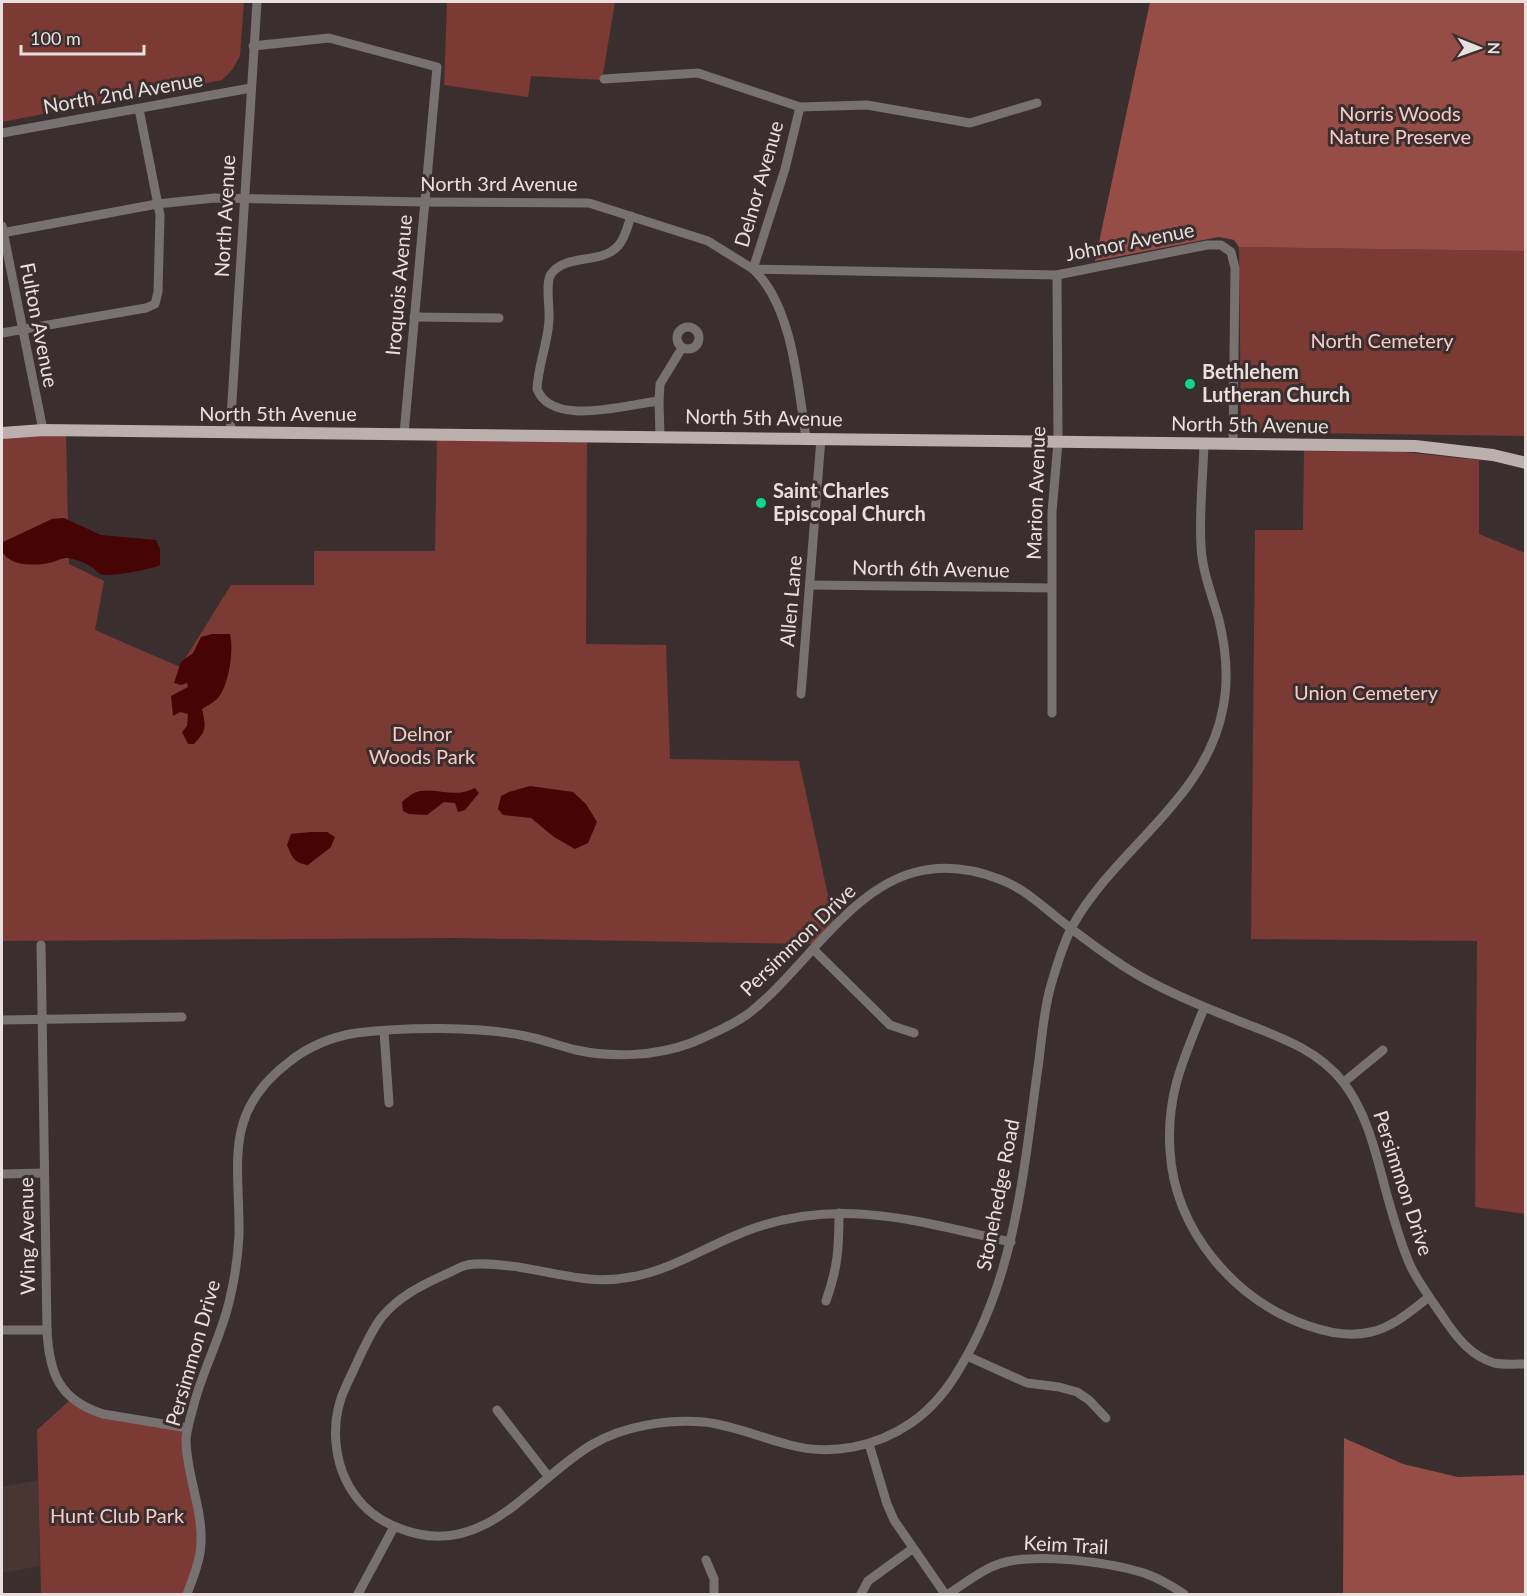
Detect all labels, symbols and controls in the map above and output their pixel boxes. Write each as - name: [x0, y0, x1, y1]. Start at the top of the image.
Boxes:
- scale bar: [21, 18, 144, 56]
- north arrow: [1449, 18, 1509, 78]
- text: 100 m: [30, 27, 81, 49]
- text: N: [1485, 42, 1504, 55]
- street label: North 2nd Avenue: [41, 66, 205, 118]
- park label: Norris Woods Nature Preserve: [1329, 101, 1471, 148]
- street label: Delnor Avenue: [729, 118, 788, 250]
- street label: North Avenue: [209, 154, 239, 278]
- street label: North 3rd Avenue: [420, 171, 578, 195]
- street label: Iroquois Avenue: [380, 213, 416, 356]
- street label: Johnor Avenue: [1063, 217, 1196, 265]
- street label: Fulton Avenue: [16, 260, 64, 389]
- park label: North Cemetery: [1311, 328, 1454, 352]
- place label: Bethlehem Lutheran Church: [1202, 359, 1350, 406]
- marker: Bethlehem Lutheran Church: [1183, 377, 1197, 391]
- street label: North 5th Avenue: [199, 401, 357, 425]
- street label: North 5th Avenue: [685, 404, 843, 430]
- street label: North 5th Avenue: [1171, 411, 1329, 437]
- street label: Marion Avenue: [1021, 426, 1049, 560]
- place label: Saint Charles Episcopal Church: [773, 478, 926, 525]
- marker: Saint Charles Episcopal Church: [754, 496, 768, 510]
- street label: Allen Lane: [774, 554, 806, 648]
- street label: North 6th Avenue: [852, 555, 1010, 581]
- park label: Union Cemetery: [1294, 680, 1439, 704]
- park label: Delnor Woods Park: [369, 721, 476, 768]
- street label: Persimmon Drive: [735, 878, 860, 1000]
- street label: Persimmon Drive: [1369, 1107, 1439, 1258]
- street label: Stonehedge Road: [971, 1117, 1023, 1273]
- street label: Wing Avenue: [13, 1177, 39, 1295]
- street label: Persimmon Drive: [160, 1277, 224, 1429]
- park label: Hunt Club Park: [50, 1503, 185, 1527]
- street label: Keim Trail: [1023, 1530, 1109, 1558]

